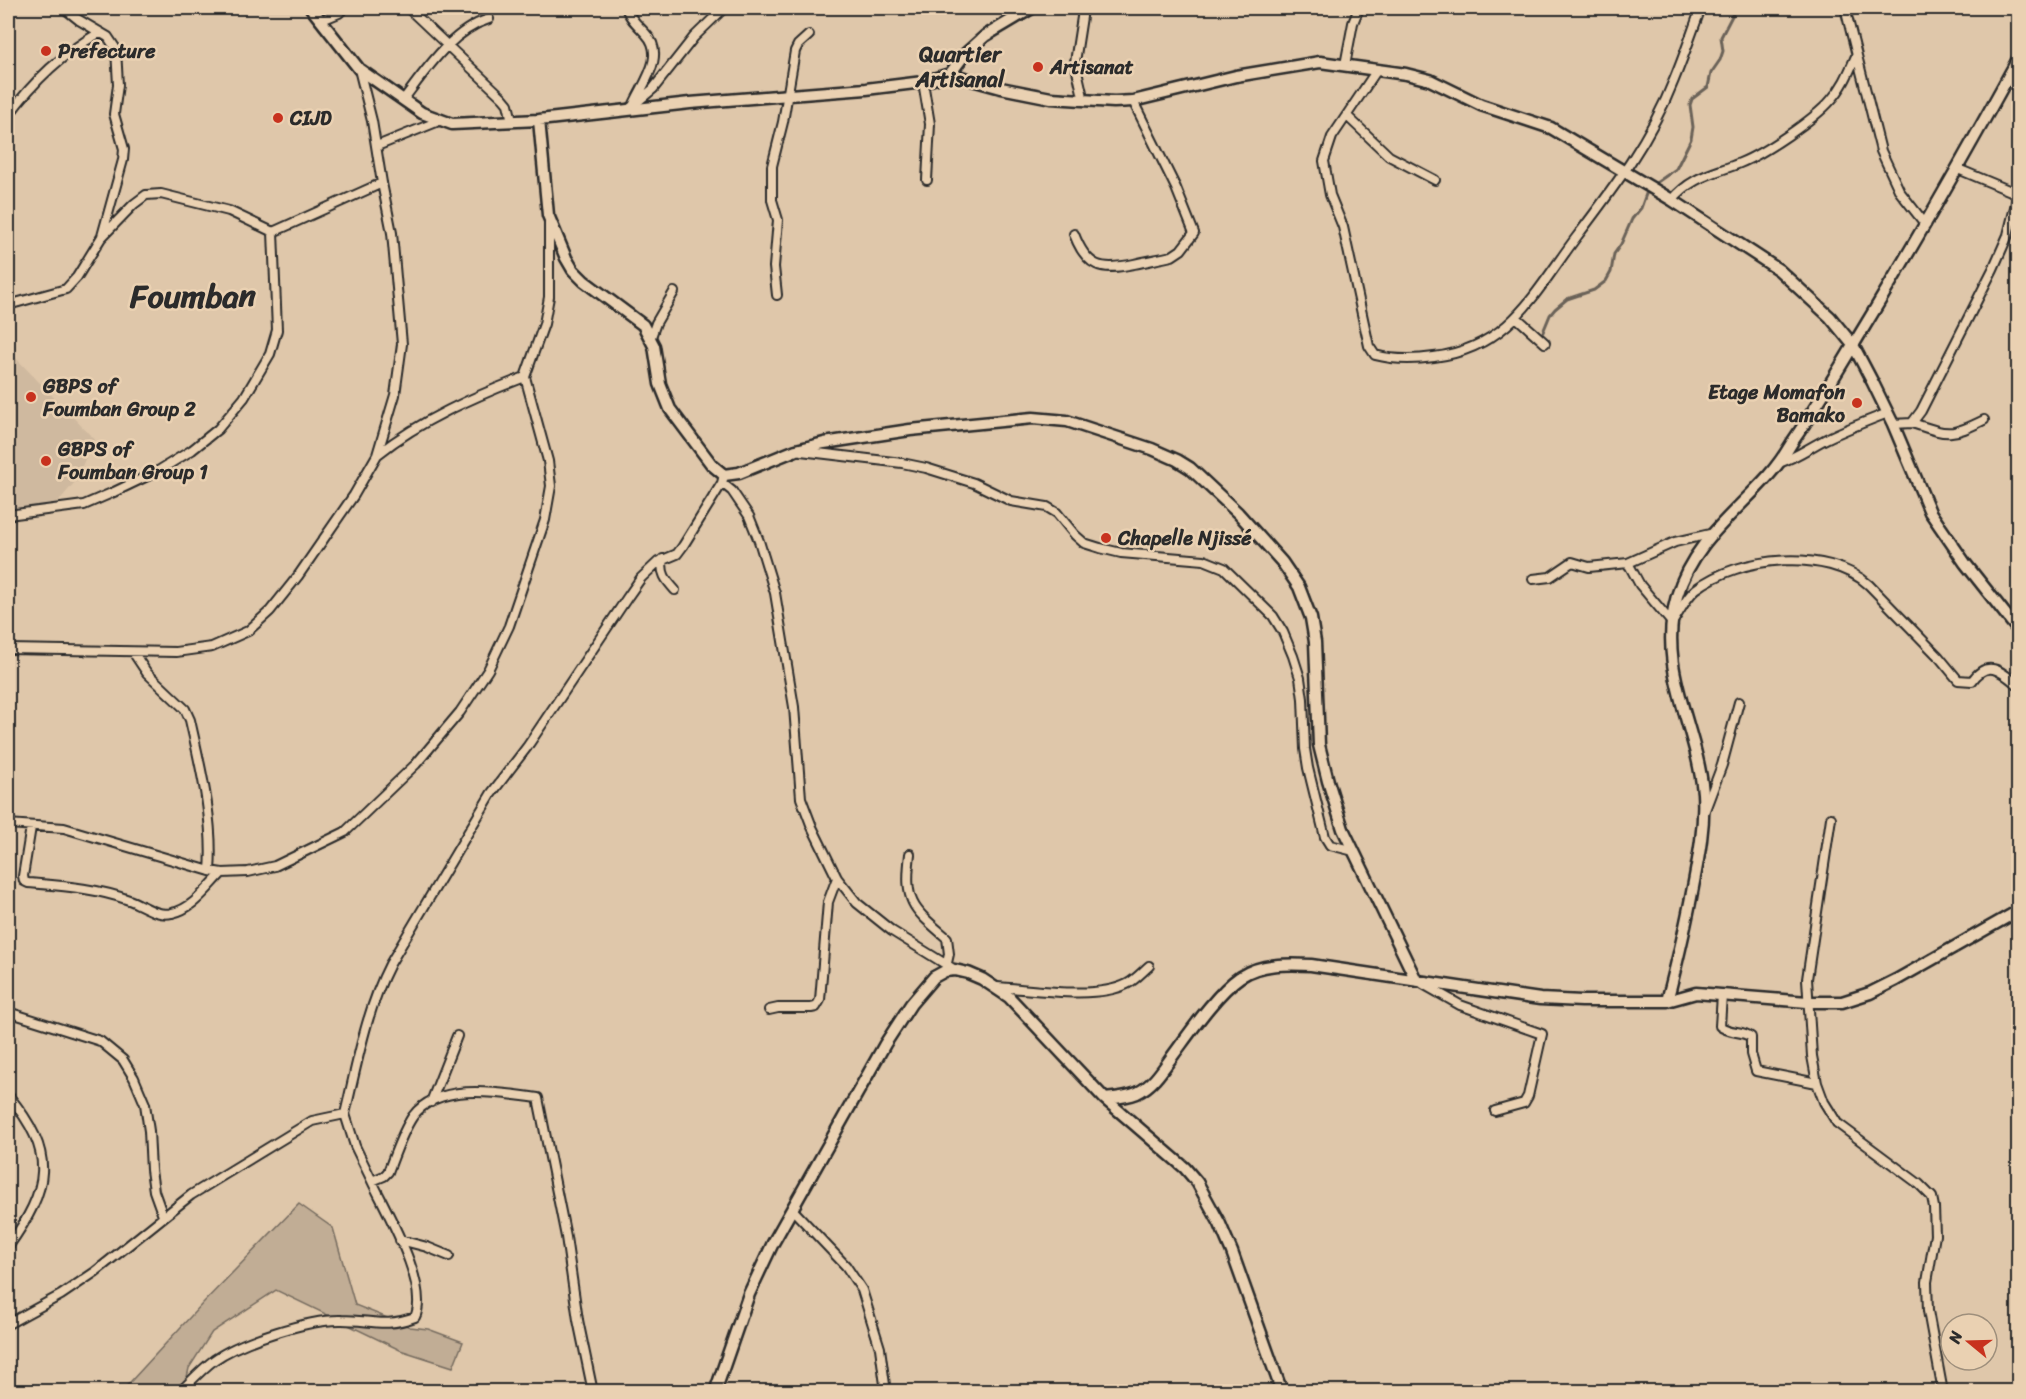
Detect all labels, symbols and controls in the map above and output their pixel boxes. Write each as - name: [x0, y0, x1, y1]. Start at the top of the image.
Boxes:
- place label: Prefecture: [58, 34, 156, 69]
- district label: Quartier Artisanal: [915, 35, 1006, 99]
- marker: Prefecture: [39, 44, 53, 58]
- place label: Artisanat: [1049, 50, 1134, 85]
- marker: Artisanat: [1031, 60, 1045, 74]
- place label: CIJD: [289, 101, 332, 136]
- marker: CIJD: [271, 111, 285, 125]
- district label: Foumban: [129, 268, 257, 325]
- place label: GBPS of Foumban Group 2: [42, 369, 196, 427]
- place label: Etage Momafon Bamako: [1708, 375, 1845, 433]
- marker: GBPS of Foumban Group 2: [24, 390, 38, 404]
- marker: Etage Momafon Bamako: [1850, 396, 1864, 410]
- place label: GBPS of Foumban Group 1: [57, 432, 208, 490]
- marker: GBPS of Foumban Group 1: [39, 454, 53, 468]
- place label: Chapelle Njissé: [1117, 521, 1252, 556]
- marker: Chapelle Njissé: [1099, 531, 1113, 545]
- north arrow: [1939, 1312, 1999, 1372]
- text: N: [1939, 1326, 1971, 1348]

